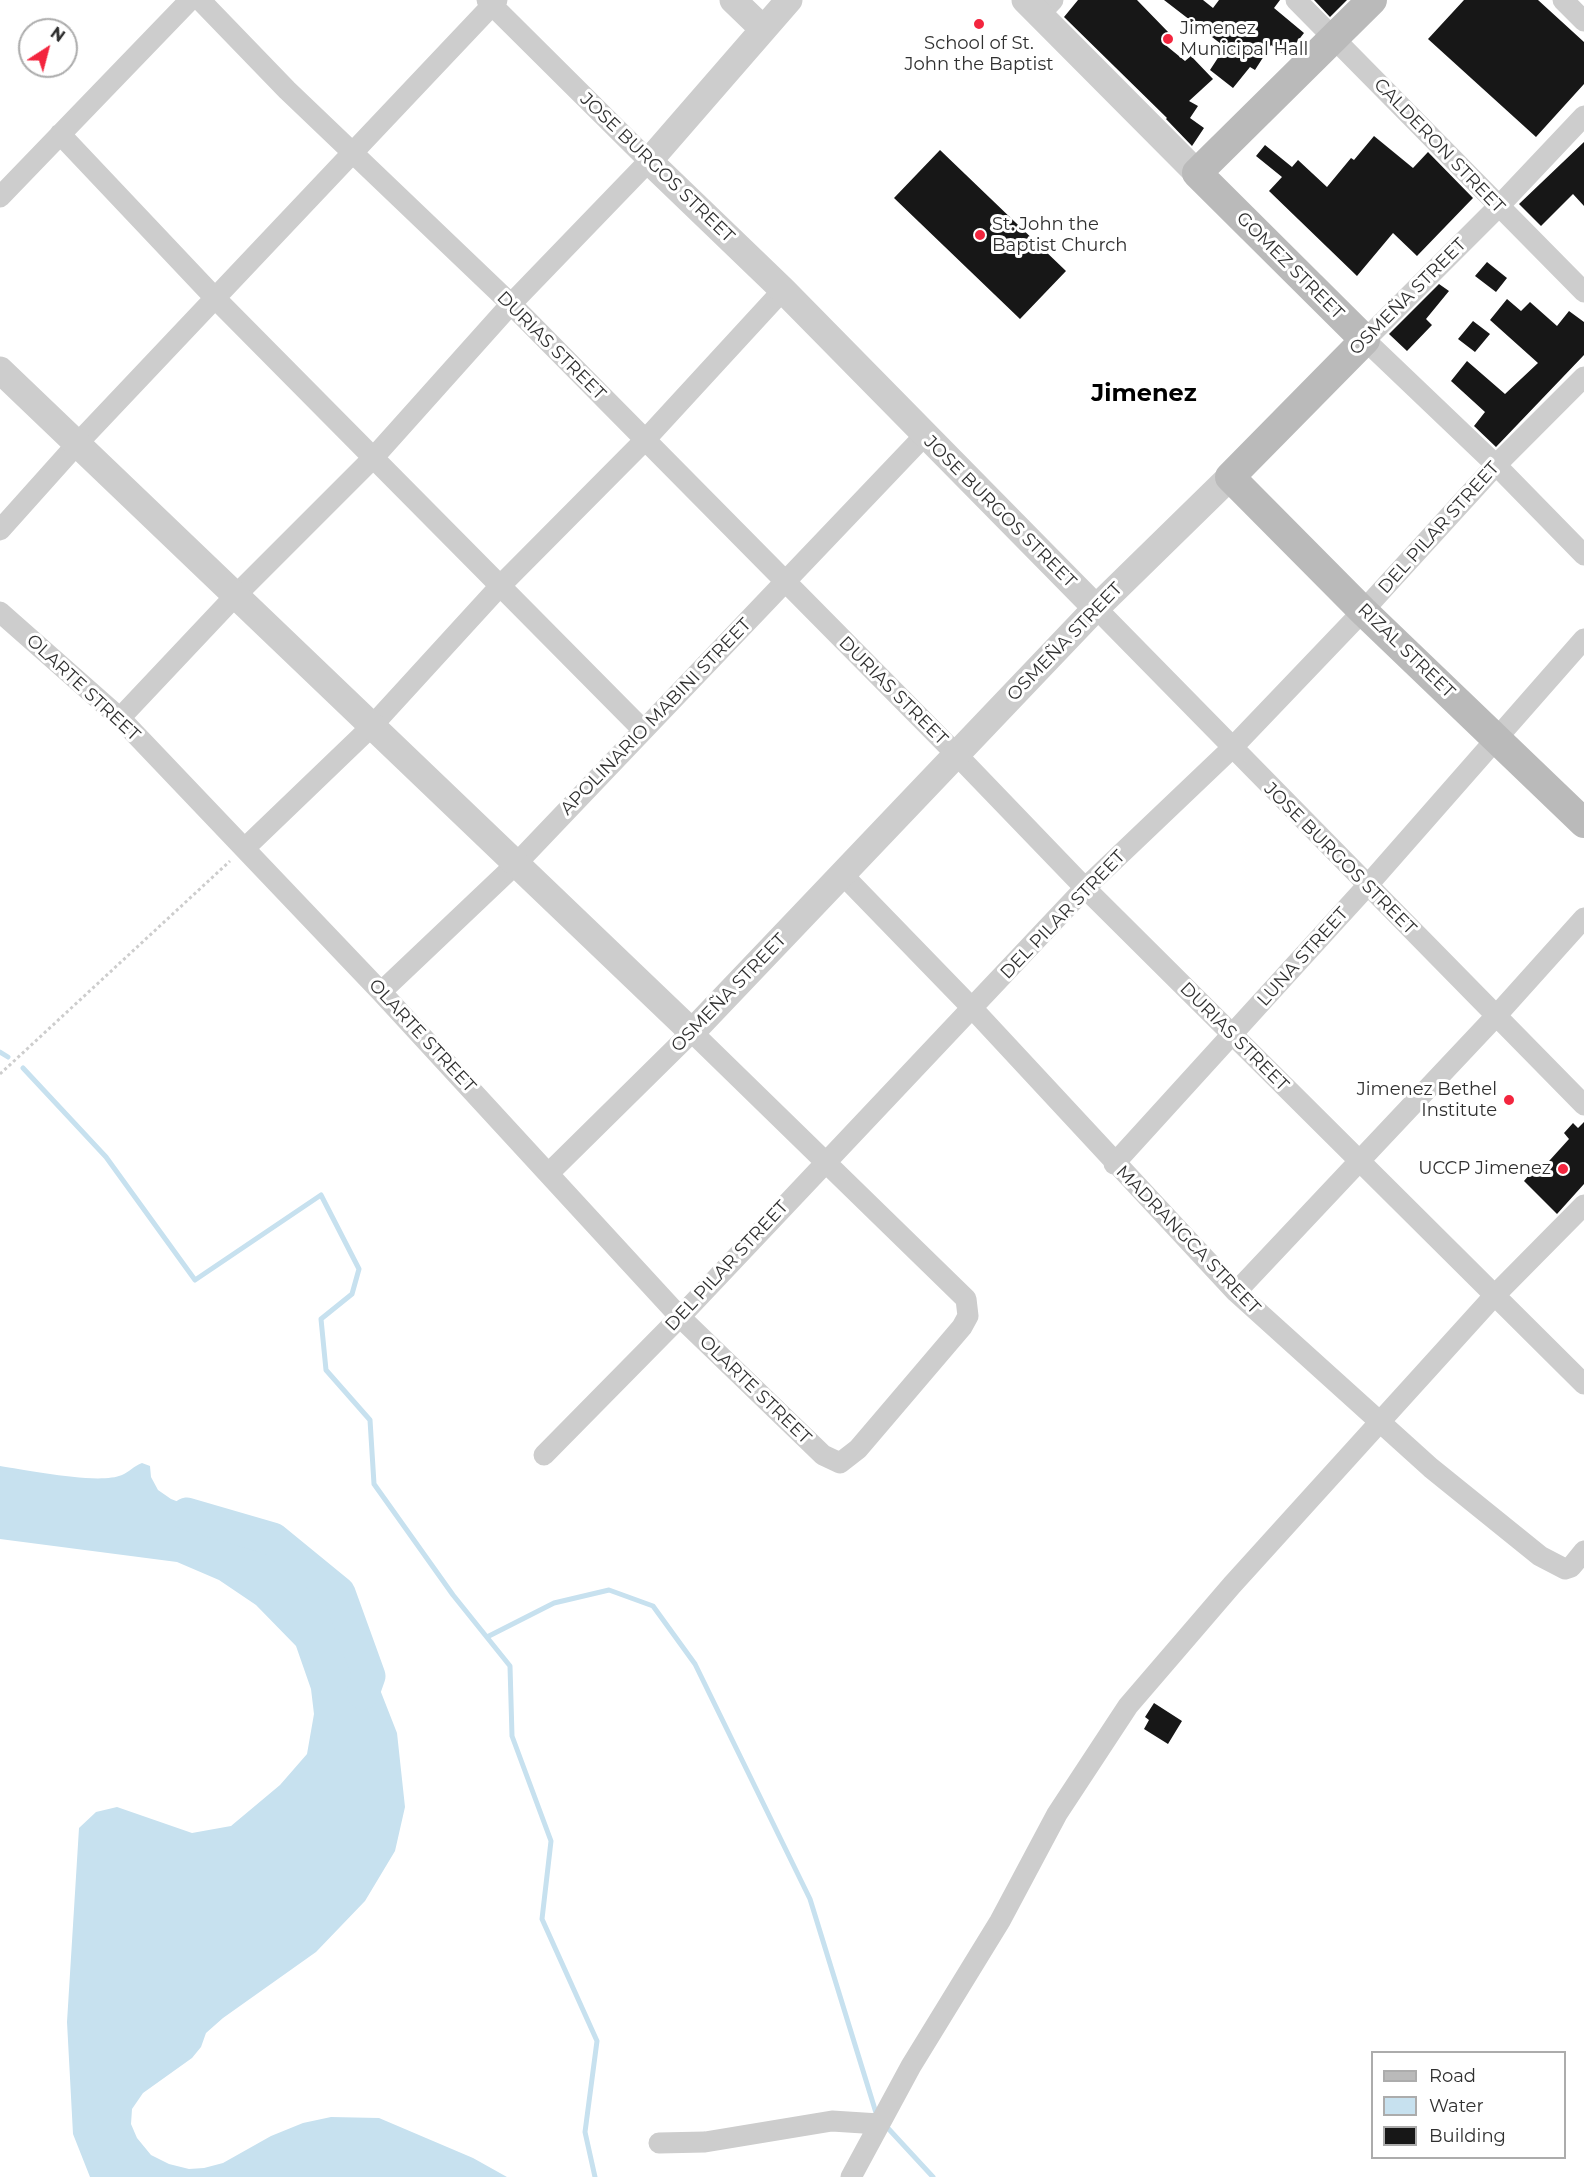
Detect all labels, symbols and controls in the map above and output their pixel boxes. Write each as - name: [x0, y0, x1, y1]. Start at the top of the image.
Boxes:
- marker: School of St. John the Baptist: [972, 17, 986, 31]
- north arrow: [18, 18, 78, 78]
- place label: Jimenez Municipal Hall: [1180, 18, 1308, 60]
- text: N: [47, 23, 69, 46]
- marker: Jimenez Municipal Hall: [1161, 32, 1175, 46]
- place label: School of St. John the Baptist: [904, 33, 1054, 76]
- street label: CALDERON STREET: [1369, 74, 1509, 218]
- street label: JOSE BURGOS STREET: [575, 89, 739, 247]
- street label: GOMEZ STREET: [1232, 208, 1348, 324]
- place label: St. John the Baptist Church: [992, 214, 1128, 256]
- marker: St. John the Baptist Church: [973, 228, 987, 242]
- street label: OSMEÑA STREET: [1345, 234, 1471, 360]
- street label: DURIAS STREET: [492, 287, 610, 405]
- district label: Jimenez: [1091, 380, 1197, 408]
- street label: JOSE BURGOS STREET: [919, 431, 1081, 593]
- street label: DEL PILAR STREET: [1374, 457, 1504, 599]
- street label: OSMEÑA STREET: [1003, 578, 1127, 706]
- street label: RIZAL STREET: [1353, 599, 1459, 703]
- street label: APOLINARIO MABINI STREET: [556, 614, 756, 820]
- street label: OLARTE STREET: [22, 630, 144, 746]
- street label: DURIAS STREET: [834, 632, 952, 750]
- street label: JOSE BURGOS STREET: [1259, 778, 1421, 940]
- street label: DEL PILAR STREET: [996, 846, 1130, 984]
- street label: LUNA STREET: [1253, 903, 1353, 1011]
- street label: OSMEÑA STREET: [667, 929, 791, 1057]
- street label: OLARTE STREET: [364, 975, 480, 1097]
- street label: DURIAS STREET: [1175, 978, 1293, 1096]
- place label: Jimenez Bethel Institute: [1357, 1079, 1497, 1122]
- marker: Jimenez Bethel Institute: [1502, 1093, 1516, 1107]
- place label: UCCP Jimenez: [1418, 1158, 1551, 1180]
- street label: MADRANGCA STREET: [1111, 1161, 1265, 1319]
- marker: UCCP Jimenez: [1556, 1162, 1570, 1176]
- street label: DEL PILAR STREET: [661, 1196, 793, 1336]
- street label: OLARTE STREET: [695, 1331, 815, 1449]
- legend: [1371, 2051, 1566, 2159]
- text: Road: [1429, 2065, 1476, 2087]
- text: Water: [1429, 2095, 1484, 2117]
- text: Building: [1429, 2125, 1506, 2147]

